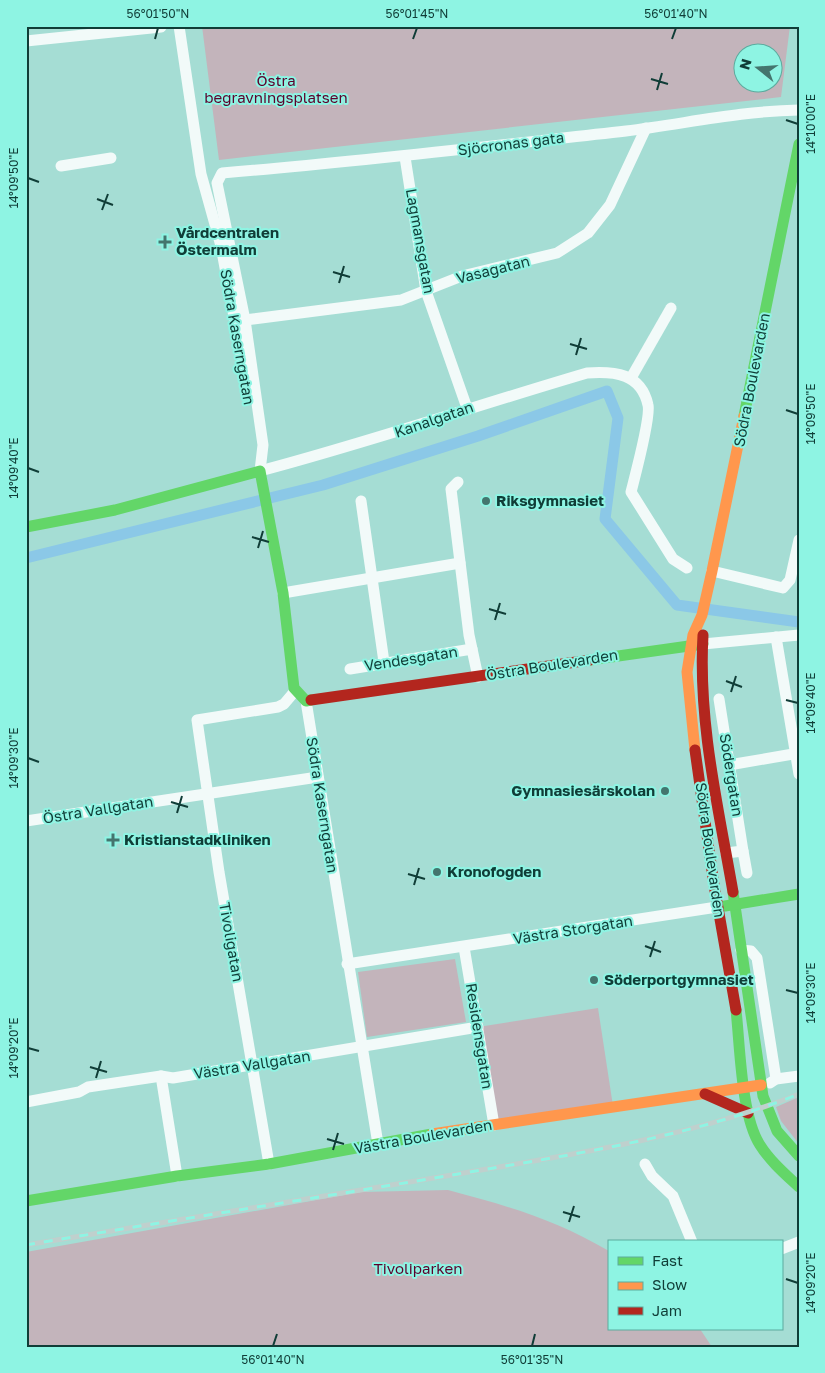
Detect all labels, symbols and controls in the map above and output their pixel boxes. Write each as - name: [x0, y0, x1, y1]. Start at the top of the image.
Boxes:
- text: 56°01'50"N: [126, 6, 190, 21]
- text: 56°01'45"N: [386, 6, 448, 21]
- text: 56°01'40"N: [644, 6, 708, 21]
- north arrow: [732, 42, 782, 92]
- text: N: [735, 56, 755, 72]
- park label: Östra begravningsplatsen: [204, 71, 348, 106]
- text: 14°10'00"E: [803, 94, 818, 154]
- street label: Sjöcronas gata: [457, 128, 565, 158]
- text: 14°09'50"E: [6, 148, 21, 208]
- street label: Lagmansgatan: [403, 187, 439, 295]
- place label: Vårdcentralen Östermalm: [176, 223, 279, 258]
- marker: Vårdcentralen Östermalm: [158, 235, 172, 249]
- street label: Vasagatan: [454, 251, 531, 287]
- street label: Södra Kaserngatan: [217, 268, 259, 406]
- street label: Södra Boulevarden: [729, 311, 773, 448]
- text: 14°09'50"E: [803, 384, 818, 444]
- street label: Kanalgatan: [392, 397, 476, 441]
- text: 14°09'40"E: [6, 437, 21, 499]
- place label: Riksgymnasiet: [496, 491, 604, 509]
- marker: Riksgymnasiet: [480, 495, 492, 507]
- street label: Vendesgatan: [363, 642, 459, 674]
- street label: Östra Boulevarden: [485, 645, 619, 683]
- text: 14°09'40"E: [803, 672, 818, 734]
- text: 14°09'30"E: [6, 727, 21, 789]
- street label: Södergatan: [717, 732, 747, 817]
- street label: Södra Kaserngatan: [303, 736, 343, 874]
- place label: Gymnasiesärskolan: [511, 781, 655, 799]
- street label: Södra Boulevarden: [693, 781, 729, 919]
- marker: Gymnasiesärskolan: [659, 785, 671, 797]
- street label: Östra Vallgatan: [41, 791, 154, 827]
- place label: Kristianstadkliniken: [124, 830, 271, 848]
- marker: Kristianstadkliniken: [106, 833, 120, 847]
- place label: Kronofogden: [447, 862, 541, 880]
- marker: Kronofogden: [431, 866, 443, 878]
- street label: Tivoligatan: [216, 901, 248, 983]
- street label: Västra Storgatan: [512, 911, 634, 947]
- text: 14°09'30"E: [803, 962, 818, 1024]
- place label: Söderportgymnasiet: [604, 970, 754, 988]
- marker: Söderportgymnasiet: [588, 974, 600, 986]
- street label: Residensgatan: [463, 982, 497, 1090]
- text: 14°09'20"E: [6, 1018, 21, 1078]
- street label: Västra Vallgatan: [192, 1046, 312, 1082]
- street label: Västra Boulevarden: [352, 1115, 493, 1157]
- legend: [608, 1240, 782, 1330]
- text: Fast: [652, 1251, 683, 1269]
- text: 14°09'20"E: [803, 1253, 818, 1313]
- park label: Tivoliparken: [374, 1259, 462, 1277]
- text: Slow: [652, 1275, 687, 1293]
- text: Jam: [652, 1301, 682, 1319]
- text: 56°01'40"N: [241, 1352, 305, 1367]
- text: 56°01'35"N: [501, 1352, 563, 1367]

